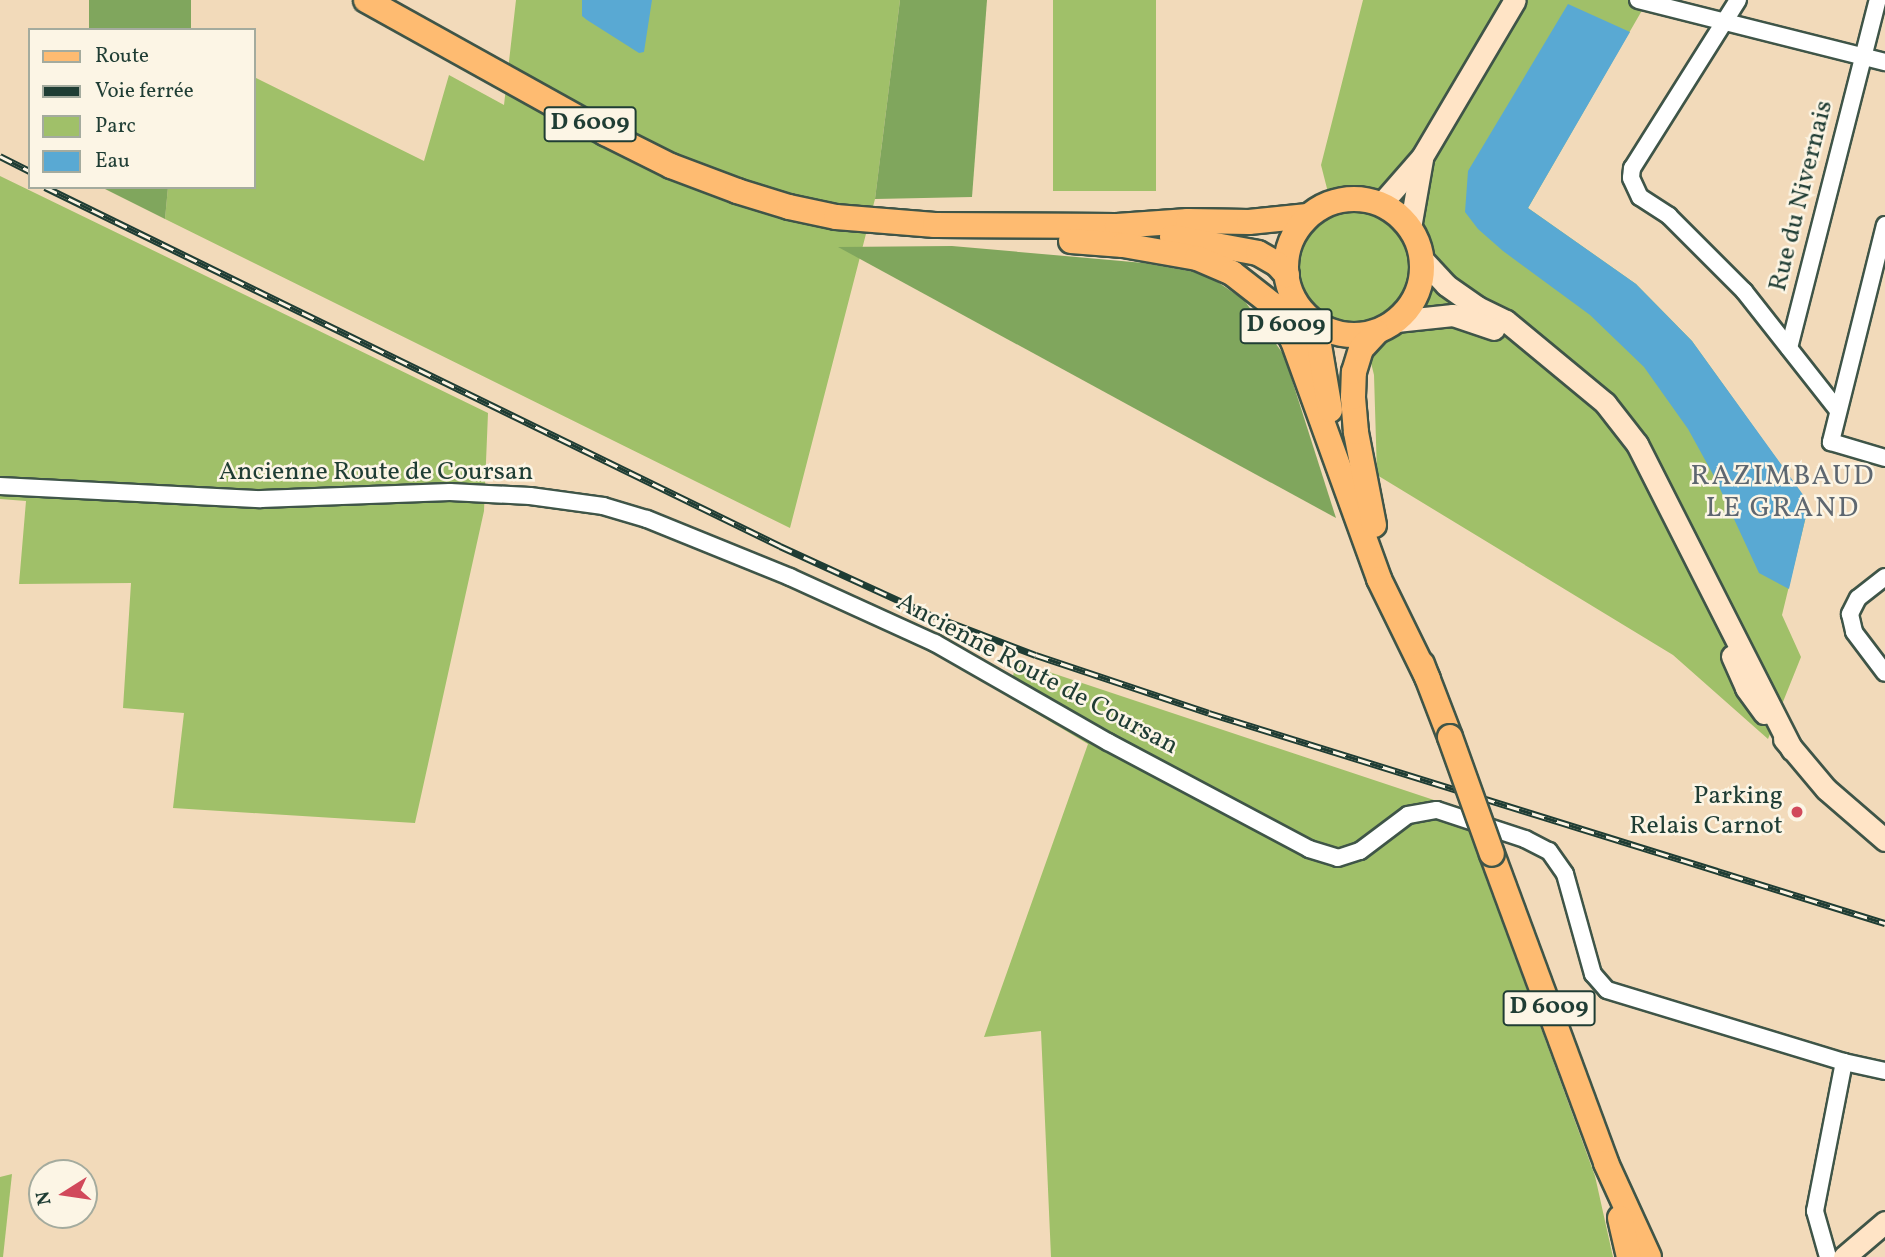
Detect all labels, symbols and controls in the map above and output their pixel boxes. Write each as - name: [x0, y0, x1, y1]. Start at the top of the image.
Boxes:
- legend: [28, 28, 256, 189]
- text: Route: [95, 42, 149, 71]
- text: Voie ferrée: [95, 77, 194, 106]
- street label: Rue du Nivernais: [1763, 97, 1841, 295]
- road number: D 6009: [543, 104, 637, 144]
- text: Parc: [95, 112, 136, 141]
- text: Eau: [95, 147, 130, 176]
- road number: D 6009: [1239, 306, 1333, 346]
- street label: Ancienne Route de Coursan: [219, 457, 533, 489]
- district label: RAZIMBAUD LE GRAND: [1692, 460, 1874, 526]
- street label: Ancienne Route de Coursan: [891, 587, 1183, 763]
- place label: Parking Relais Carnot: [1629, 781, 1783, 842]
- marker: Parking Relais Carnot: [1789, 804, 1805, 820]
- road number: D 6009: [1502, 988, 1596, 1028]
- north arrow: [28, 1159, 98, 1229]
- text: N: [30, 1189, 59, 1207]

